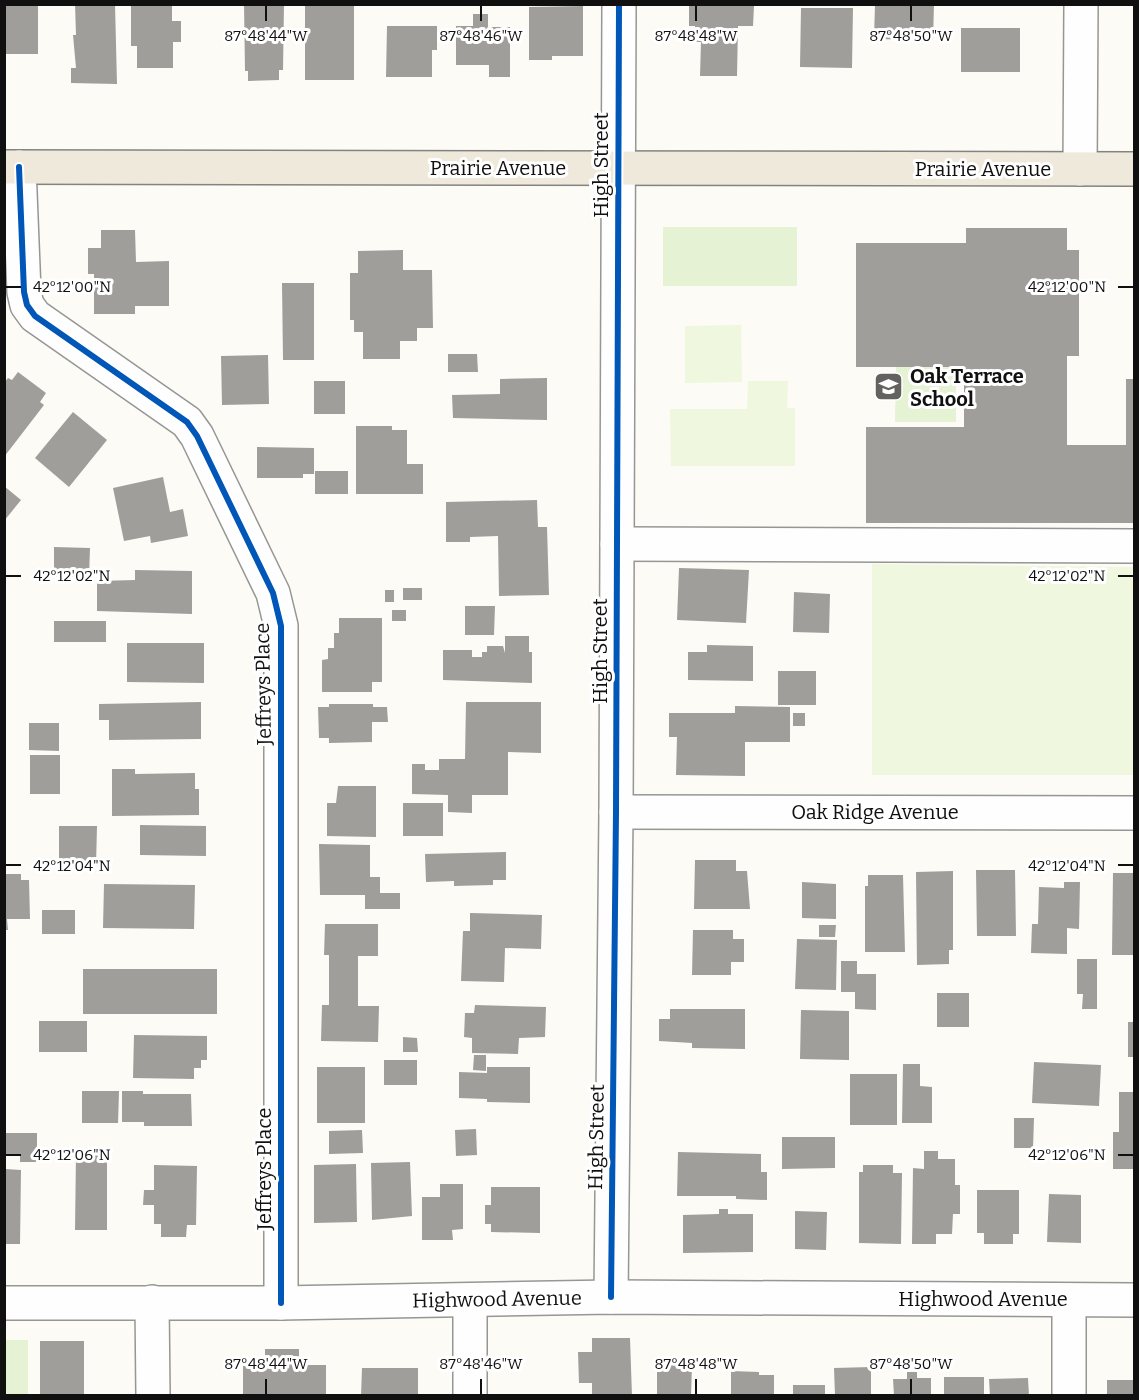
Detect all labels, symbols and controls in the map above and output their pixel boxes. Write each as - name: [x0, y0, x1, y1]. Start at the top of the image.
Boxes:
- text: 87°48'44"W: [224, 27, 308, 45]
- text: 87°48'46"W: [439, 27, 523, 45]
- text: 87°48'48"W: [654, 27, 738, 45]
- text: 87°48'50"W: [869, 27, 953, 45]
- street label: High Street: [589, 112, 613, 218]
- street label: Prairie Avenue: [430, 156, 566, 180]
- street label: Prairie Avenue: [915, 157, 1051, 181]
- text: 42°12'00"N: [33, 278, 111, 296]
- text: 42°12'00"N: [1028, 278, 1106, 296]
- place label: Oak Terrace School: [910, 364, 1024, 411]
- school or university icon: Oak Terrace School: [873, 371, 905, 403]
- text: 42°12'02"N: [34, 567, 111, 585]
- text: 42°12'02"N: [1029, 567, 1106, 585]
- street label: High Street: [588, 598, 612, 704]
- street label: Jeffreys Place: [250, 622, 276, 747]
- street label: Oak Ridge Avenue: [791, 800, 959, 824]
- text: 42°12'04"N: [33, 857, 111, 875]
- text: 42°12'04"N: [1028, 857, 1106, 875]
- street label: High Street: [583, 1084, 609, 1190]
- street label: Jeffreys Place: [252, 1108, 276, 1231]
- text: 42°12'06"N: [33, 1146, 111, 1164]
- text: 42°12'06"N: [1028, 1146, 1106, 1164]
- street label: Highwood Avenue: [412, 1286, 582, 1312]
- street label: Highwood Avenue: [898, 1287, 1068, 1311]
- text: 87°48'44"W: [224, 1355, 308, 1373]
- text: 87°48'46"W: [439, 1355, 523, 1373]
- text: 87°48'48"W: [654, 1355, 738, 1373]
- text: 87°48'50"W: [869, 1355, 953, 1373]

